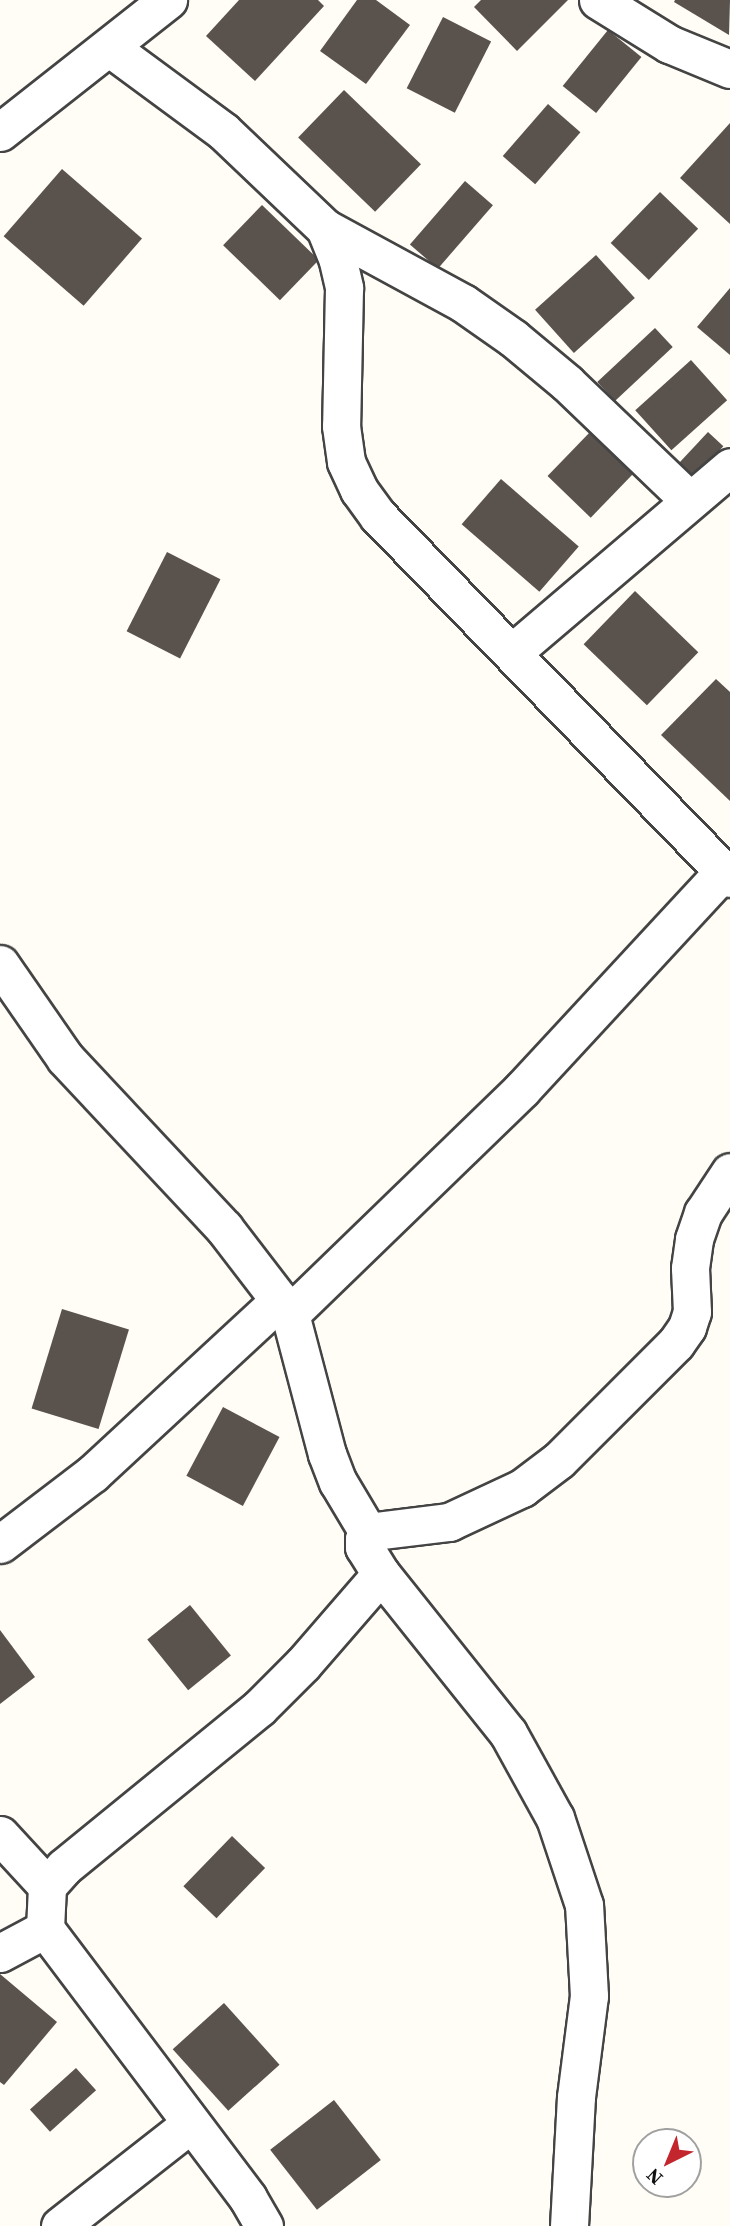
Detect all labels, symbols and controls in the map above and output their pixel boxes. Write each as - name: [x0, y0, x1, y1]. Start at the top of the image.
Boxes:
- north arrow: [632, 2128, 702, 2198]
- text: N: [640, 2163, 668, 2191]

